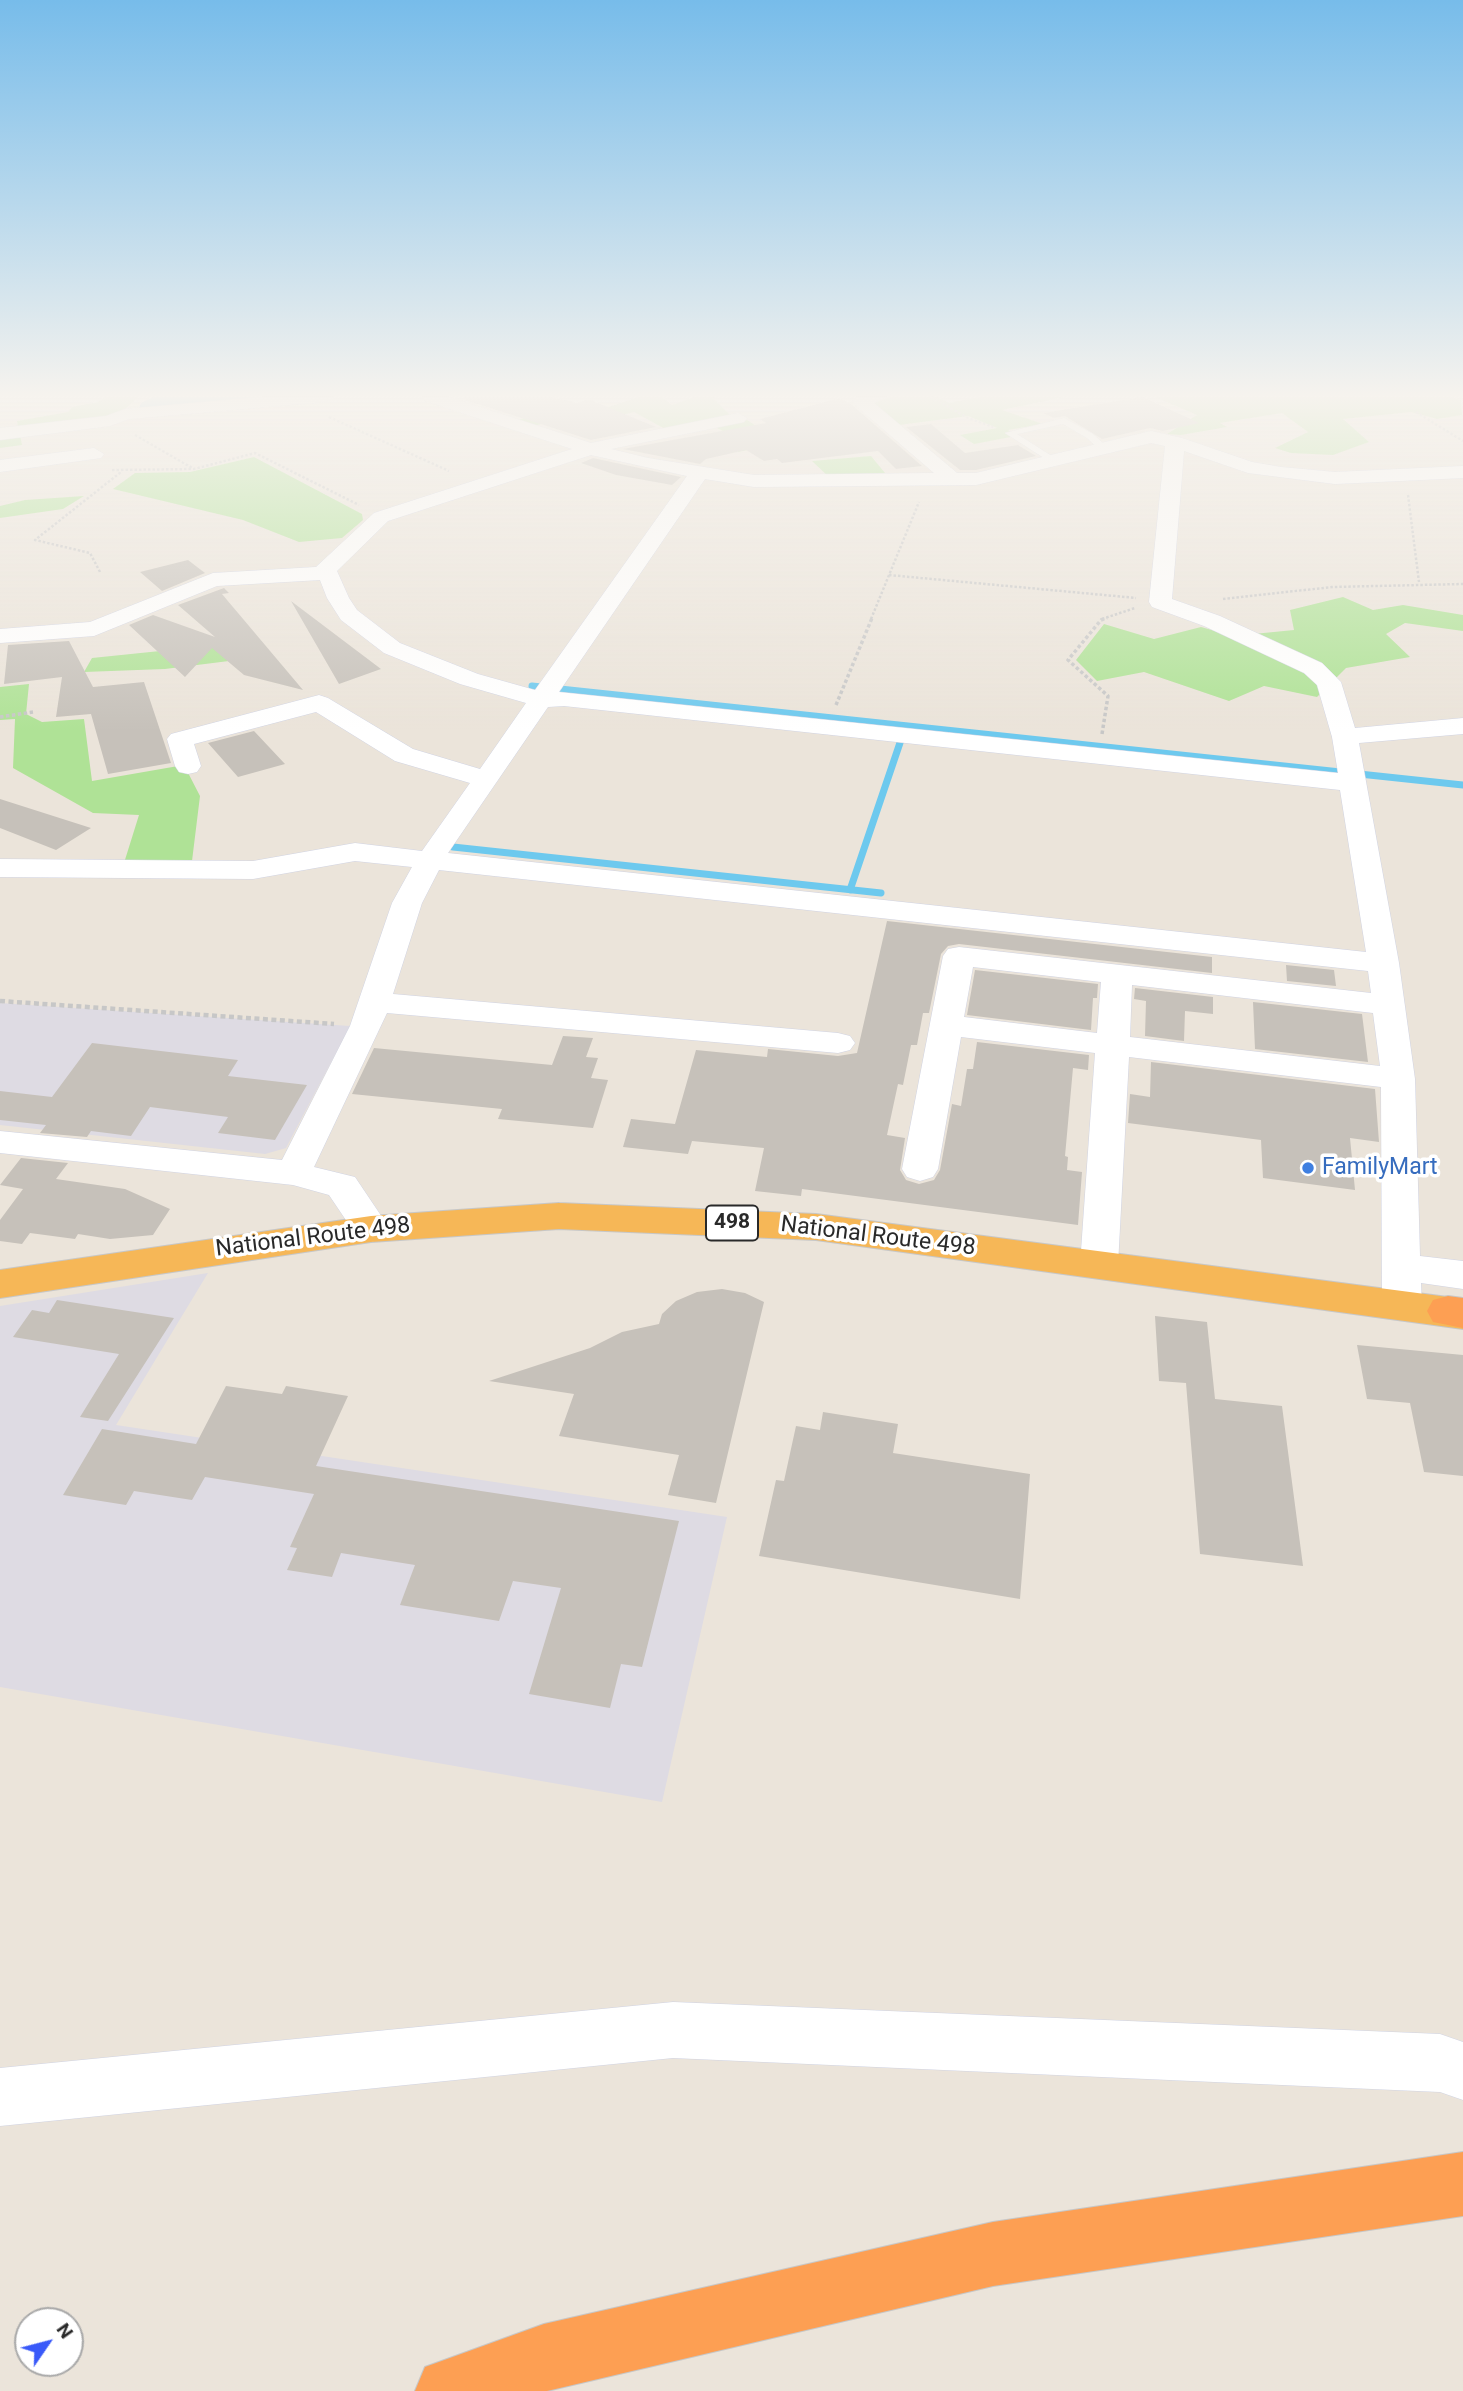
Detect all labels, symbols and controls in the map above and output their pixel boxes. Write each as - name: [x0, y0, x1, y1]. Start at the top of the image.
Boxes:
- place label: FamilyMart: [1322, 1154, 1438, 1182]
- marker: FamilyMart: [1300, 1160, 1316, 1176]
- road number: 498: [706, 1206, 758, 1240]
- street label: National Route 498: [779, 1211, 977, 1263]
- street label: National Route 498: [214, 1212, 412, 1264]
- north arrow: [14, 2307, 84, 2377]
- text: N: [52, 2319, 78, 2343]

